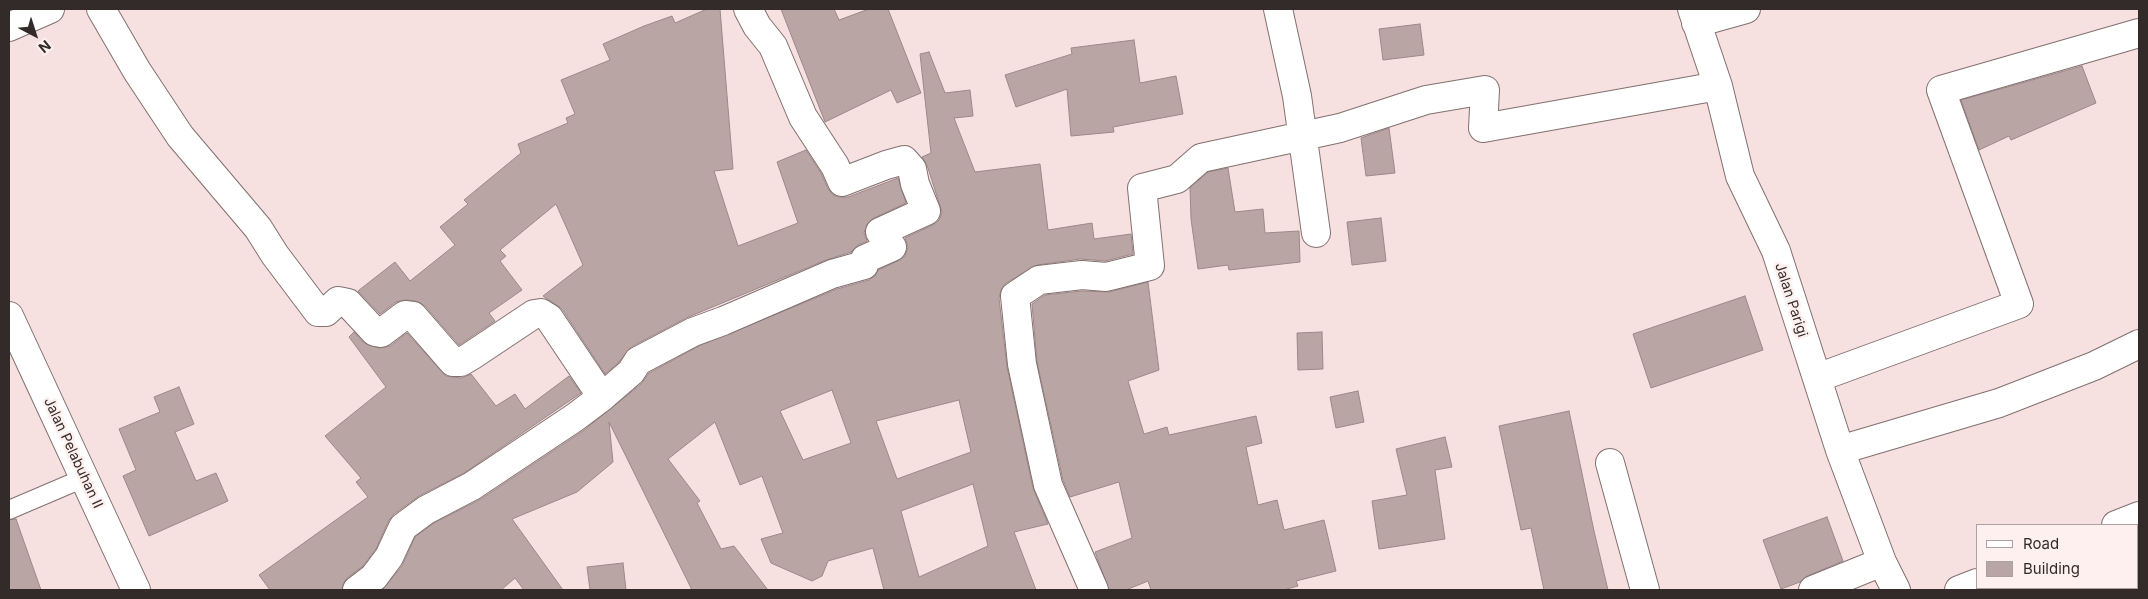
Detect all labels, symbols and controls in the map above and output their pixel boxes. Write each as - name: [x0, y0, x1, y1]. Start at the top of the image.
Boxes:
- north arrow: [10, 10, 60, 60]
- text: N: [35, 37, 55, 57]
- street label: Jalan Parigi: [1771, 261, 1811, 339]
- street label: Jalan Pelabuhan II: [40, 395, 106, 511]
- legend: [1976, 524, 2138, 589]
- text: Road: [2023, 534, 2059, 553]
- text: Building: [2023, 559, 2080, 578]

